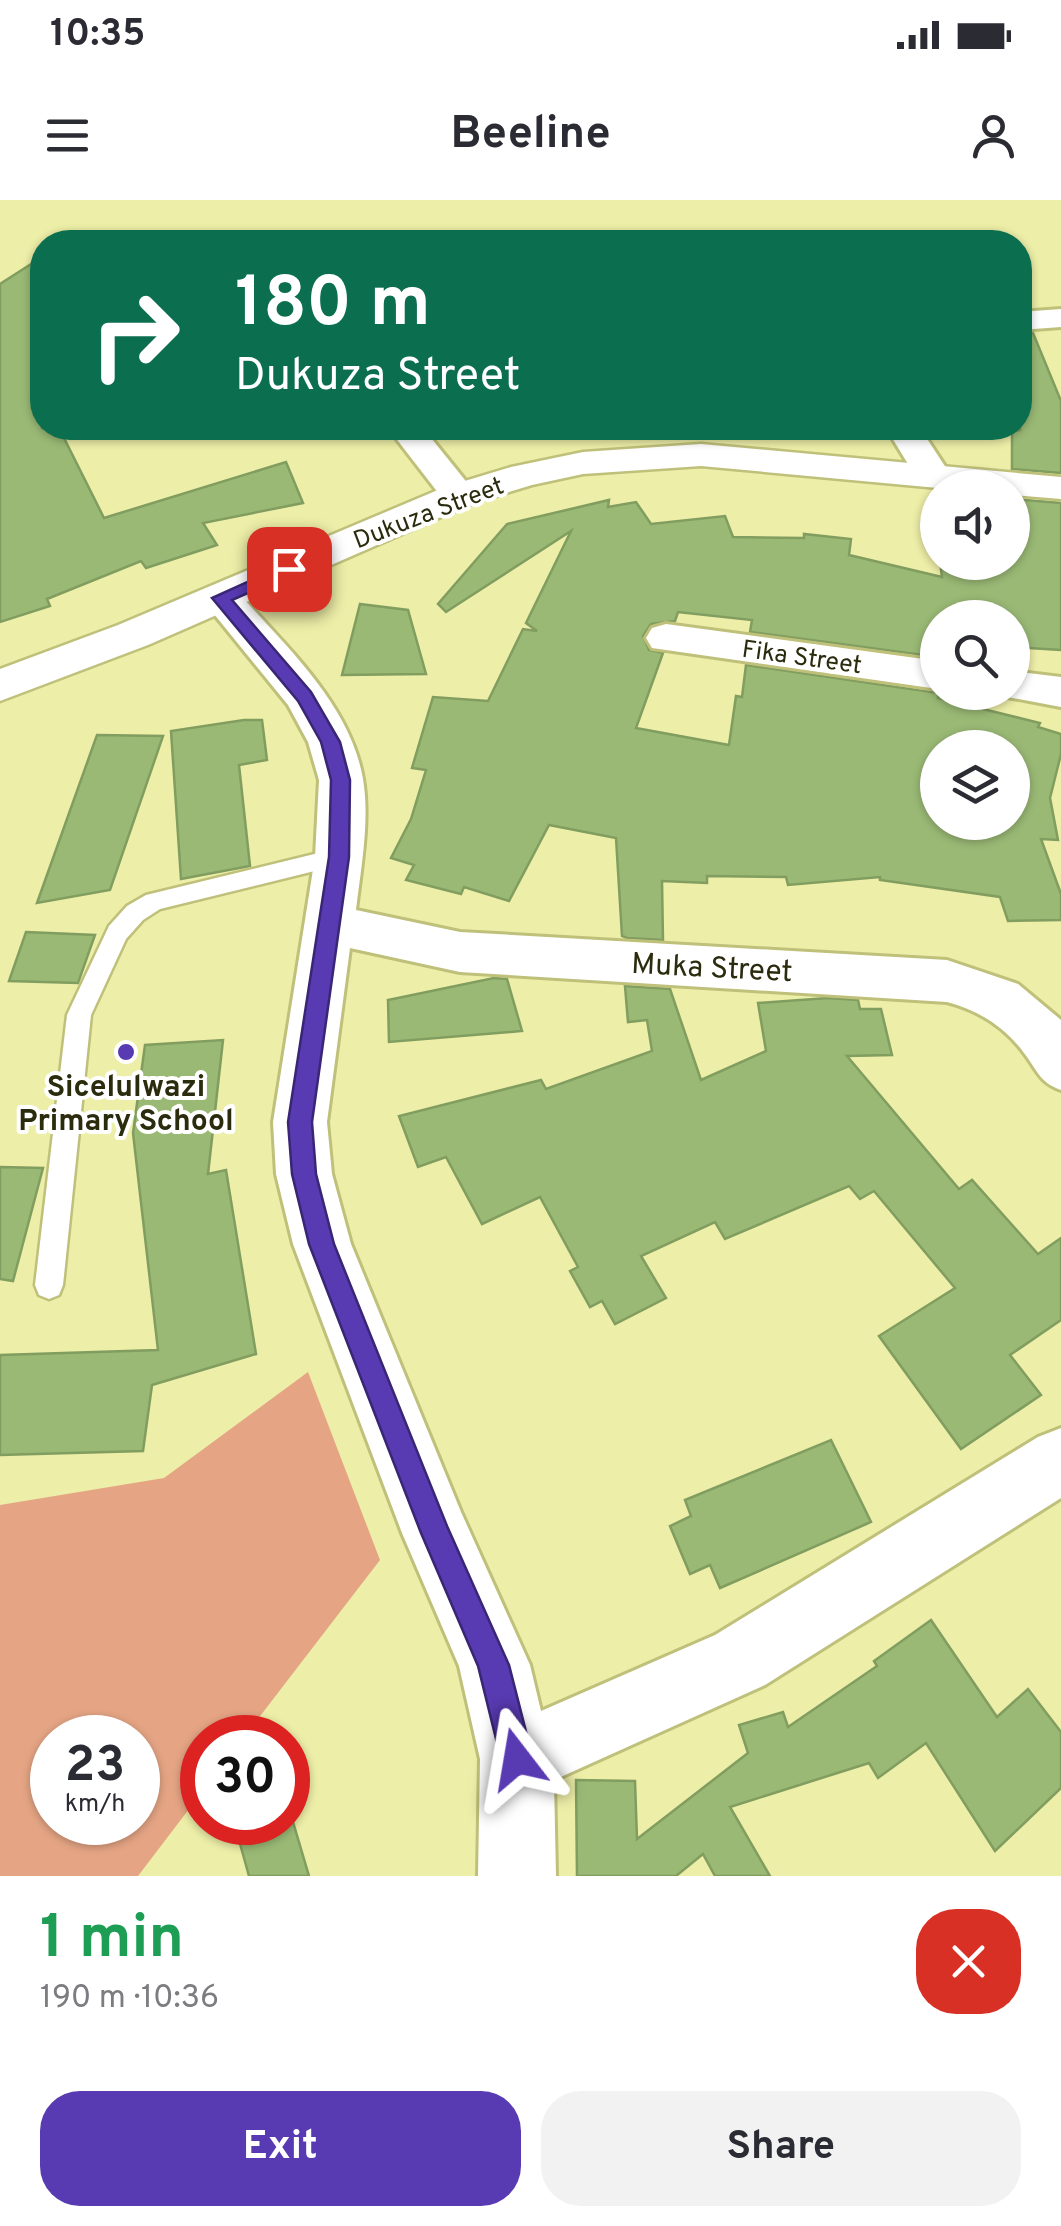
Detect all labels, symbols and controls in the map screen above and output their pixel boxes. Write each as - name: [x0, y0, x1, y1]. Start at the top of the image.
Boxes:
- text: 10:35: [50, 11, 145, 60]
- text: Beeline: [450, 107, 611, 164]
- icon: menu: [40, 108, 95, 163]
- icon: person: [966, 108, 1021, 163]
- text: 180 m: [235, 262, 431, 351]
- icon: right: [70, 270, 200, 400]
- text: Dukuza Street: [235, 349, 520, 406]
- map controls: [920, 470, 1030, 840]
- button: sound: [920, 470, 1030, 580]
- street label: Dukuza Street: [349, 471, 509, 558]
- pin: [247, 527, 332, 612]
- icon: arrive: [262, 542, 317, 597]
- button: search: [920, 600, 1030, 710]
- street label: Fika Street: [739, 635, 864, 683]
- button: layers: [920, 730, 1030, 840]
- street label: Muka Street: [630, 947, 794, 992]
- marker: Sicelulwazi Primary School: [115, 1041, 137, 1063]
- place label: Sicelulwazi Primary School: [18, 1070, 234, 1141]
- position arrow: [465, 1707, 569, 1811]
- speed limit sign: 30: [180, 1715, 310, 1845]
- text: 23: [65, 1736, 125, 1799]
- text: km/h: [65, 1789, 125, 1821]
- text: 1 min: [40, 1903, 184, 1979]
- button: close: [916, 1909, 1021, 2014]
- text: 190 m · 10:36: [40, 1979, 219, 2019]
- button: Exit: [40, 2091, 521, 2206]
- button: Share: [541, 2091, 1021, 2206]

